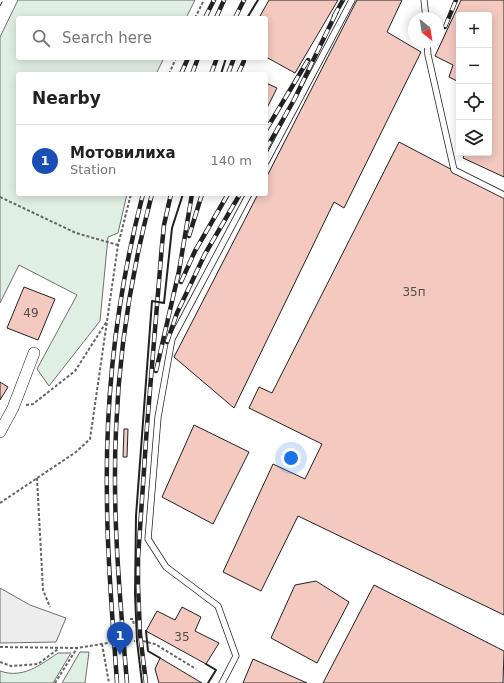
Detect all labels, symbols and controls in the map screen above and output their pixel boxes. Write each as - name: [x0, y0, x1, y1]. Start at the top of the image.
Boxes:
- north arrow: [408, 12, 444, 48]
- map controls: [456, 12, 492, 156]
- button: +: [456, 12, 492, 48]
- search box: [16, 16, 268, 60]
- icon: search: [30, 27, 52, 49]
- text: Search here: [62, 29, 152, 47]
- button: −: [456, 48, 492, 84]
- button: locate: [456, 84, 492, 120]
- text: Nearby: [32, 88, 101, 108]
- button: layers: [456, 120, 492, 156]
- text: Мотовилиха: [70, 144, 176, 162]
- text: 1: [40, 153, 50, 168]
- text: 140 m: [210, 153, 252, 168]
- text: Station: [70, 162, 116, 177]
- house number: 35п: [402, 285, 426, 299]
- house number: 49: [23, 306, 39, 320]
- your location: [281, 448, 301, 468]
- pin: 1: [107, 622, 133, 655]
- house number: 35: [174, 630, 190, 644]

